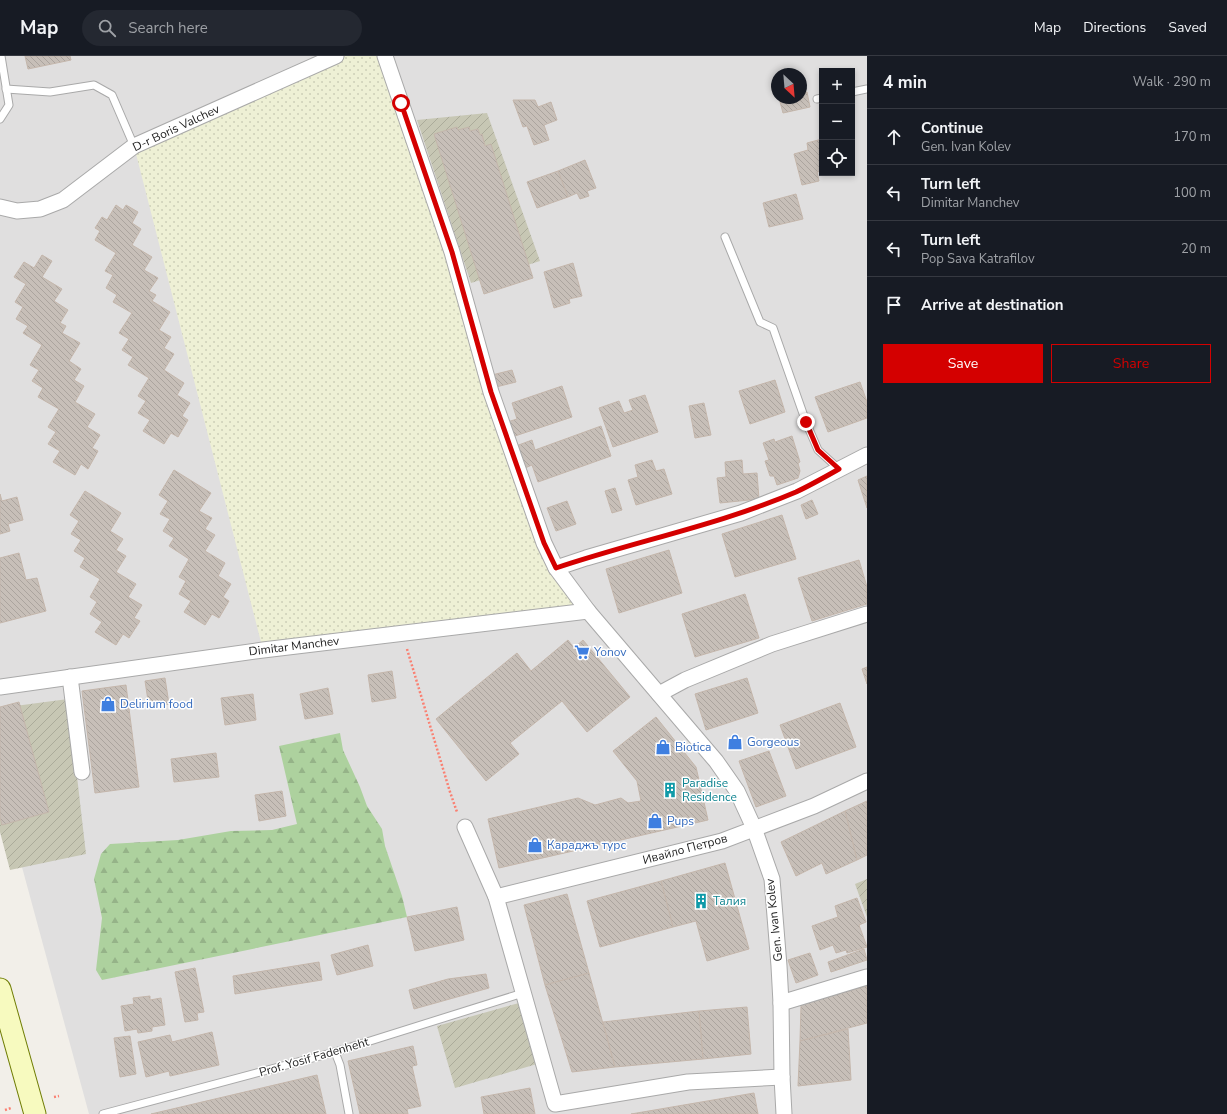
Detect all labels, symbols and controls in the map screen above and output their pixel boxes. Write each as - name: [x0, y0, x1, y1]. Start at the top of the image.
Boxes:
- search box: [82, 10, 362, 46]
- text: Map: [20, 15, 58, 41]
- icon: search: [96, 17, 118, 39]
- text: Search here: [128, 18, 208, 38]
- text: Map: [1034, 18, 1061, 37]
- text: Directions: [1083, 18, 1146, 37]
- text: Saved: [1168, 18, 1207, 37]
- north arrow: [771, 68, 807, 104]
- map controls: [819, 68, 855, 176]
- button: +: [819, 68, 855, 104]
- text: 4 min: [883, 71, 927, 94]
- text: Walk · 290 m: [1133, 73, 1211, 91]
- route start: [392, 94, 410, 112]
- street label: D-r Boris Valchev: [130, 100, 223, 155]
- button: −: [819, 104, 855, 140]
- text: Continue: [921, 118, 983, 138]
- icon: ahead: [883, 126, 905, 148]
- text: 170 m: [1173, 128, 1211, 146]
- text: Gen. Ivan Kolev: [921, 138, 1011, 156]
- button: locate: [819, 140, 855, 176]
- text: Turn left: [921, 174, 980, 194]
- icon: left: [883, 182, 905, 204]
- text: 100 m: [1173, 184, 1211, 202]
- text: Dimitar Manchev: [921, 194, 1020, 212]
- text: Turn left: [921, 230, 980, 250]
- icon: left: [883, 238, 905, 260]
- text: 20 m: [1181, 240, 1211, 258]
- text: Pop Sava Katrafilov: [921, 250, 1035, 268]
- icon: arrive: [883, 294, 905, 316]
- text: Arrive at destination: [921, 295, 1064, 315]
- button: Save: [883, 344, 1043, 383]
- button: Share: [1051, 344, 1211, 383]
- route end: [797, 413, 815, 431]
- street label: Dimitar Manchev: [248, 632, 341, 659]
- supermarket icon: Yonov: [573, 643, 591, 661]
- place label: Yonov: [593, 644, 627, 660]
- shop icon: Delirium food: [99, 695, 117, 713]
- place label: Delirium food: [120, 696, 193, 712]
- shop icon: Gorgeous: [726, 733, 744, 751]
- place label: Gorgeous: [747, 734, 799, 750]
- shop icon: Biotica: [654, 738, 672, 756]
- place label: Biotica: [675, 739, 711, 755]
- place label: Paradise Residence: [682, 775, 737, 805]
- building icon: Paradise Residence: [661, 781, 679, 799]
- shop icon: Pups: [646, 812, 664, 830]
- place label: Pups: [667, 813, 694, 829]
- street label: Ивайло Петров: [641, 830, 730, 868]
- shop icon: Караджъ турс: [526, 836, 544, 854]
- place label: Караджъ турс: [547, 837, 626, 853]
- street label: Gen. Ivan Kolev: [762, 877, 786, 962]
- building icon: Талия: [692, 892, 710, 910]
- place label: Талия: [713, 893, 746, 909]
- street label: Prof. Yosif Fadenheht: [257, 1033, 372, 1080]

